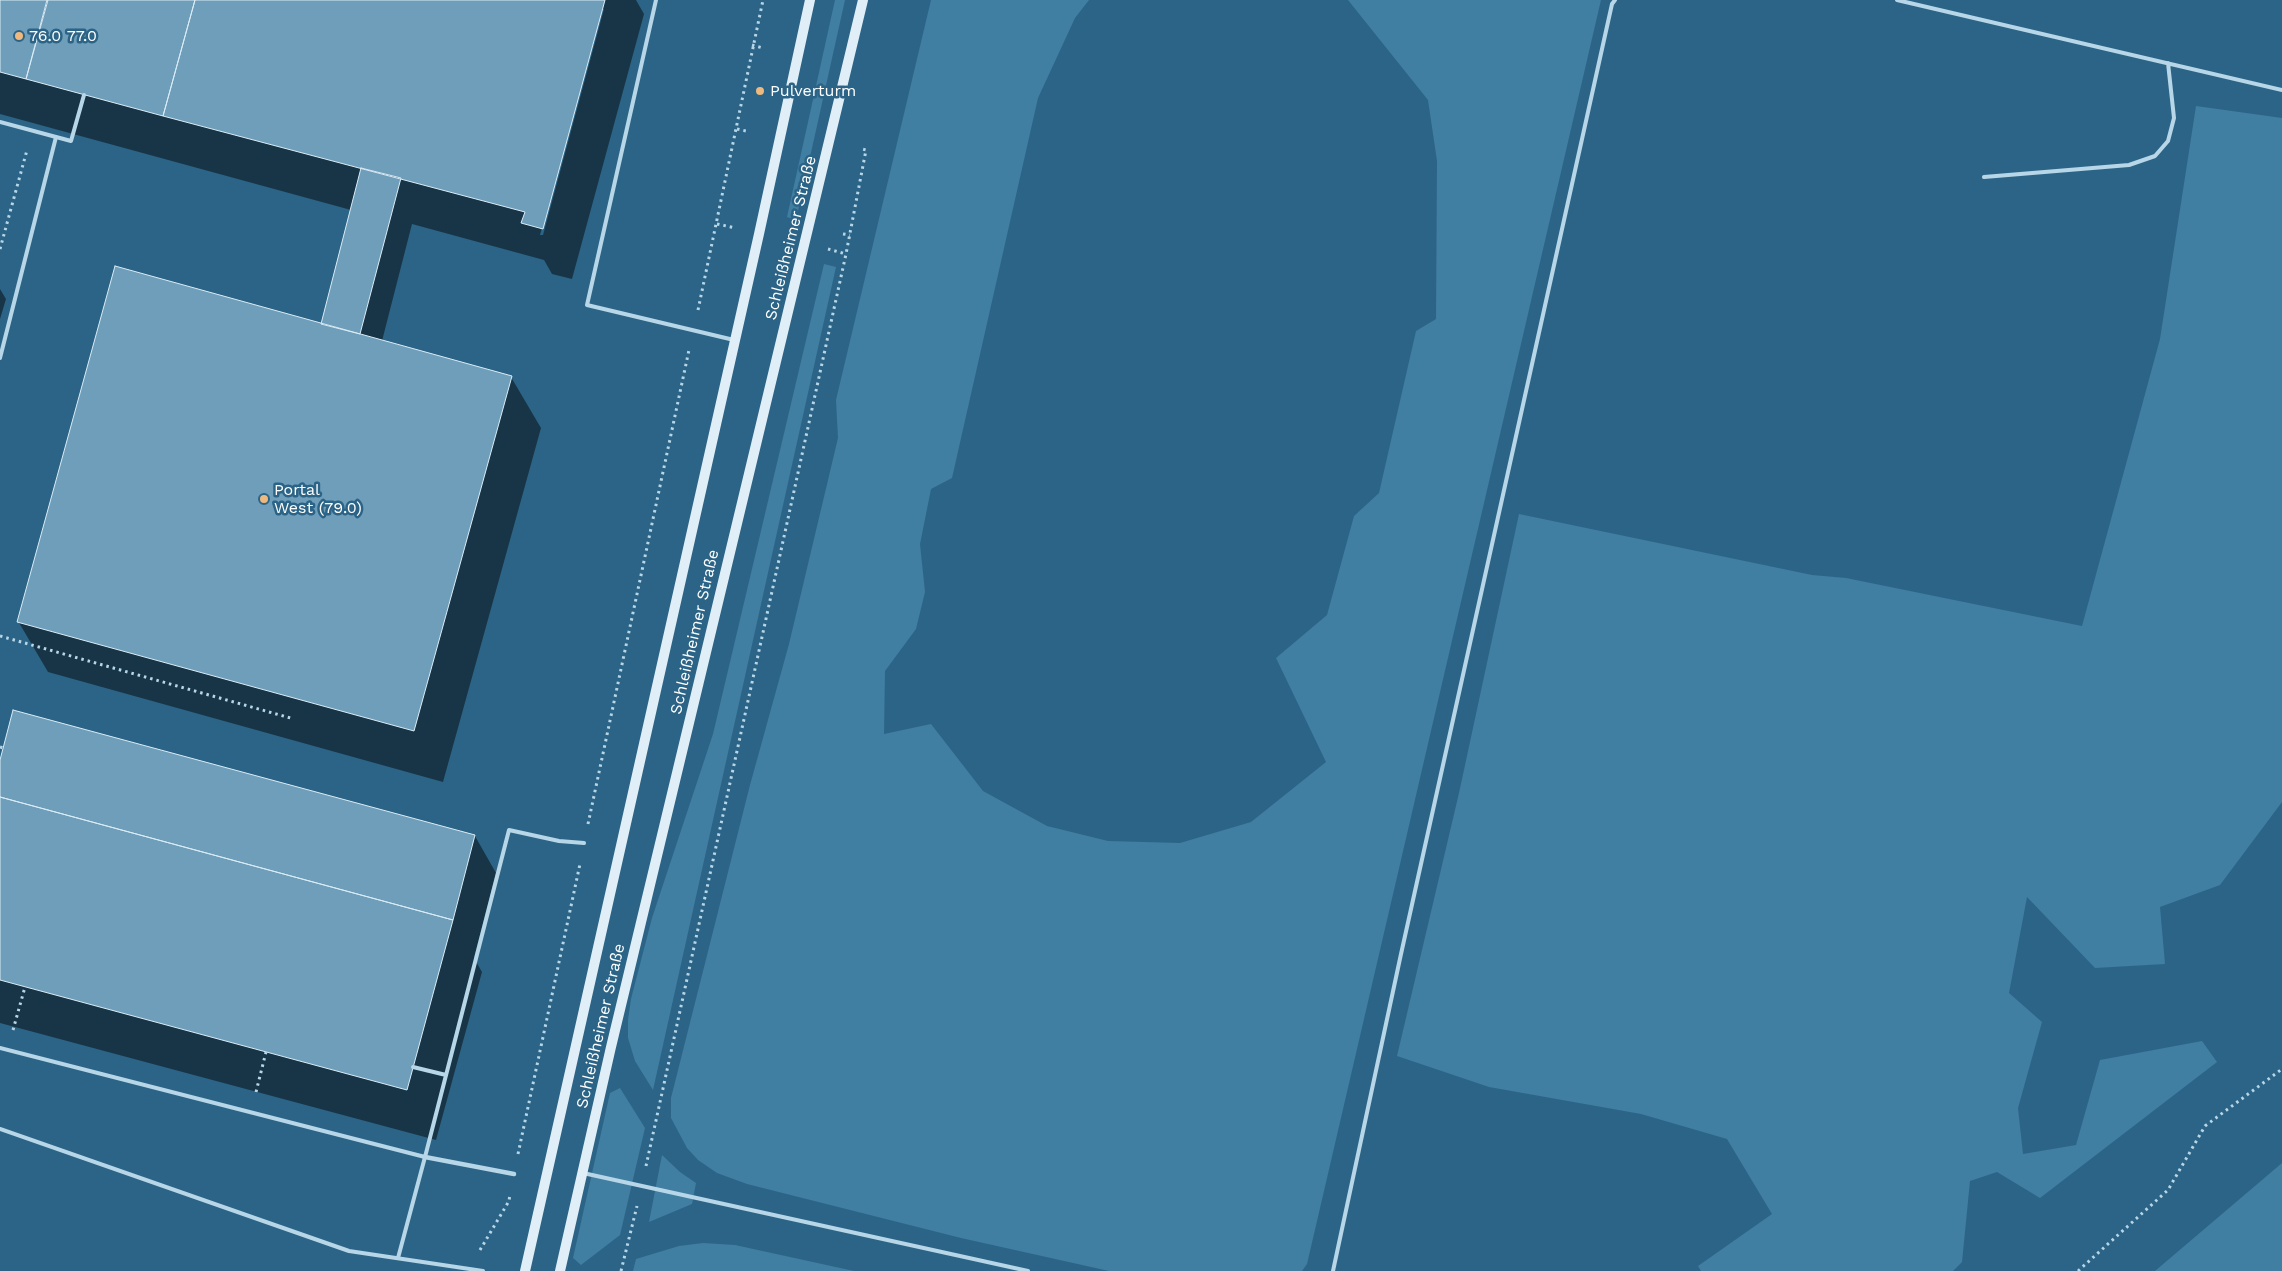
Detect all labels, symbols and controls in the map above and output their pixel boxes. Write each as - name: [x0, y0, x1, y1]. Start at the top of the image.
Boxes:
- place label: 76.0 77.0: [29, 26, 97, 46]
- marker: 76.0 77.0: [13, 30, 25, 42]
- place label: Pulverturm: [770, 81, 856, 101]
- marker: Pulverturm: [754, 85, 766, 97]
- street label: Schleißheimer Straße: [761, 154, 821, 322]
- place label: Portal West (79.0): [274, 480, 362, 518]
- marker: Portal West (79.0): [258, 493, 270, 505]
- street label: Schleißheimer Straße: [667, 548, 723, 716]
- street label: Schleißheimer Straße: [573, 942, 629, 1110]

